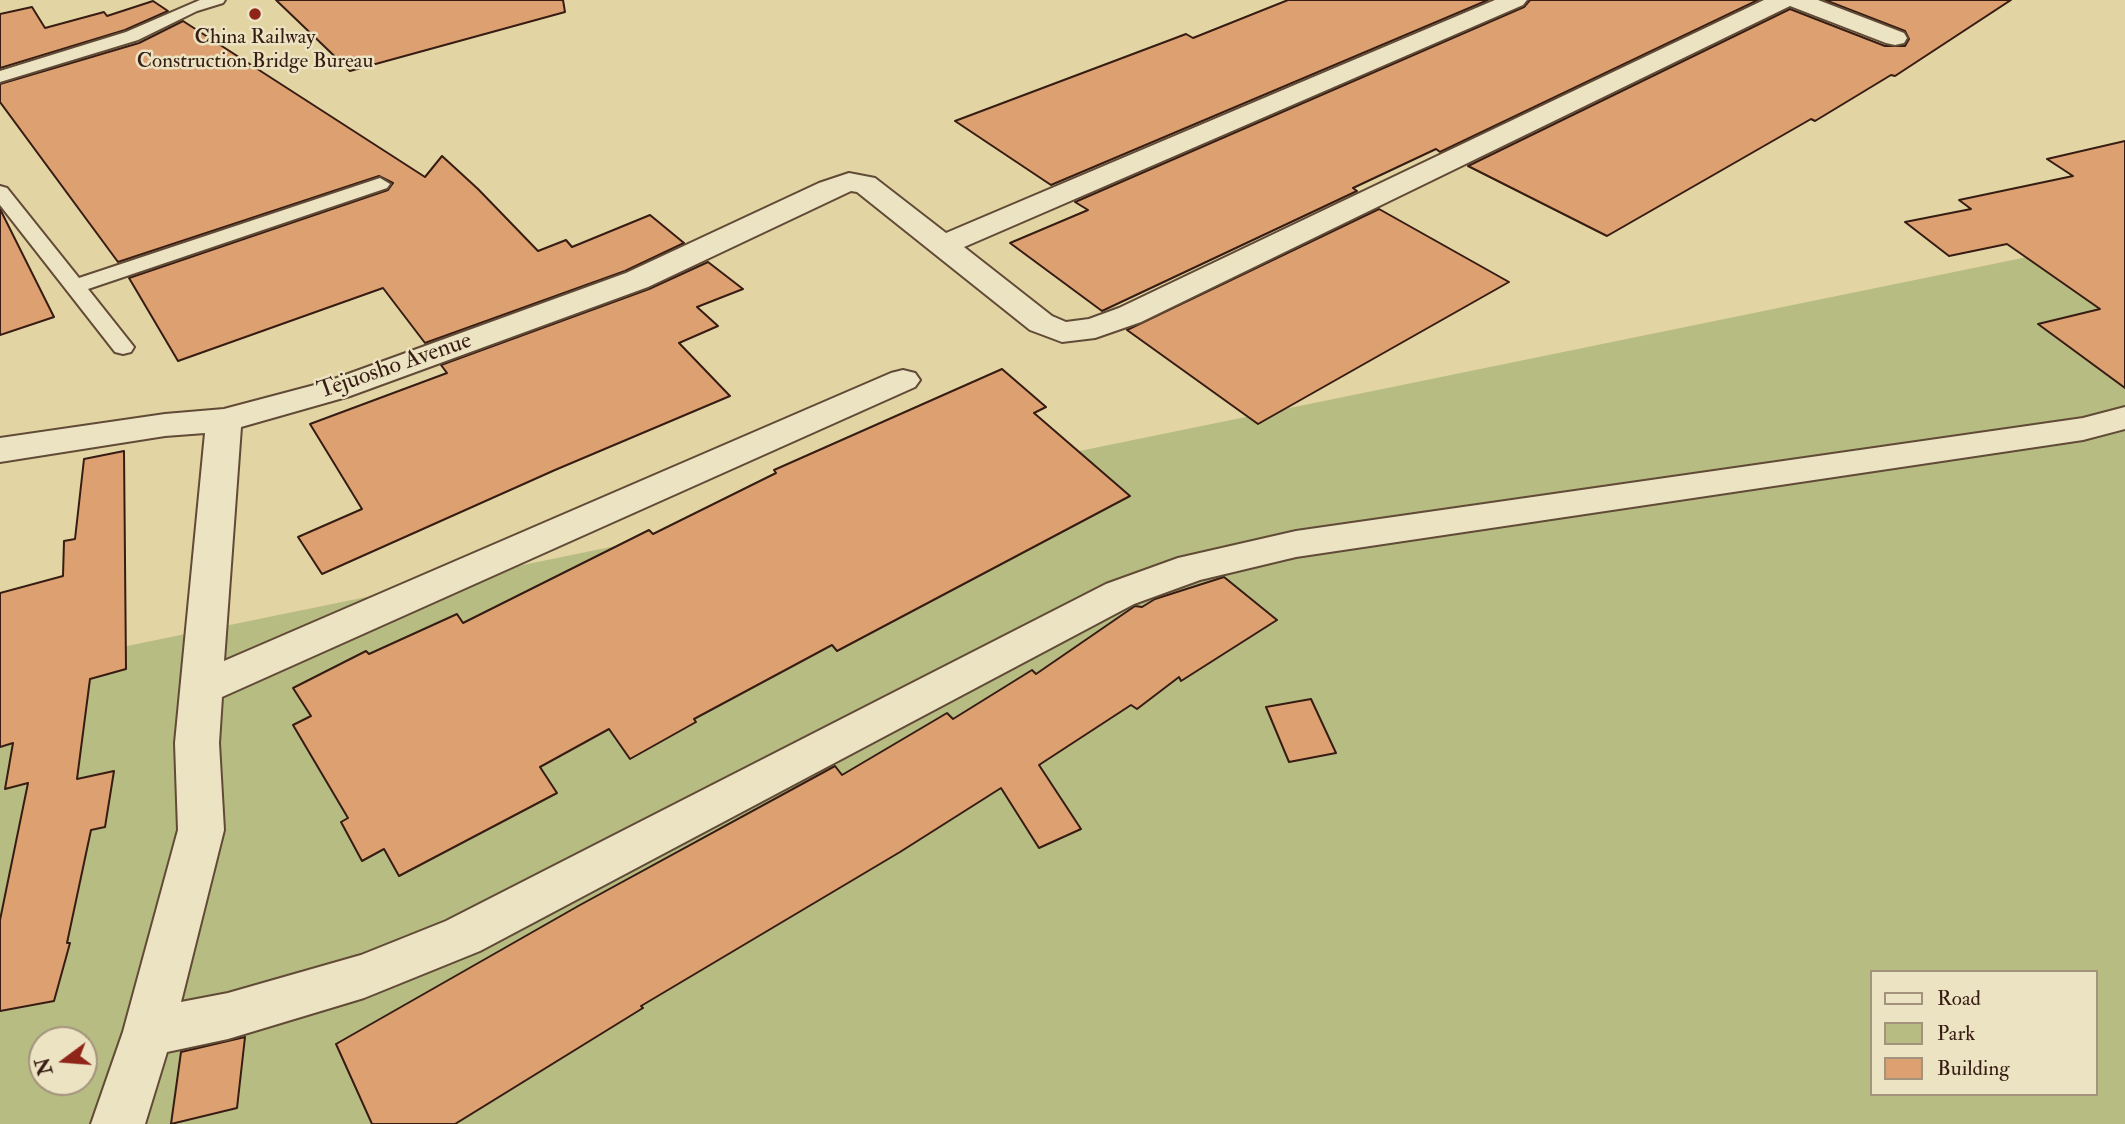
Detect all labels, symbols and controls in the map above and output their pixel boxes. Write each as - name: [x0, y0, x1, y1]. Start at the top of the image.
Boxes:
- marker: China Railway Construction Bridge Bureau: [247, 6, 263, 22]
- place label: China Railway Construction Bridge Bureau: [137, 25, 373, 75]
- street label: Tejuosho Avenue: [314, 327, 476, 407]
- legend: [1870, 970, 2097, 1096]
- text: Road: [1937, 985, 1981, 1012]
- text: Park: [1937, 1020, 1975, 1047]
- north arrow: [28, 1026, 98, 1096]
- text: N: [31, 1055, 59, 1078]
- text: Building: [1937, 1055, 2010, 1082]

